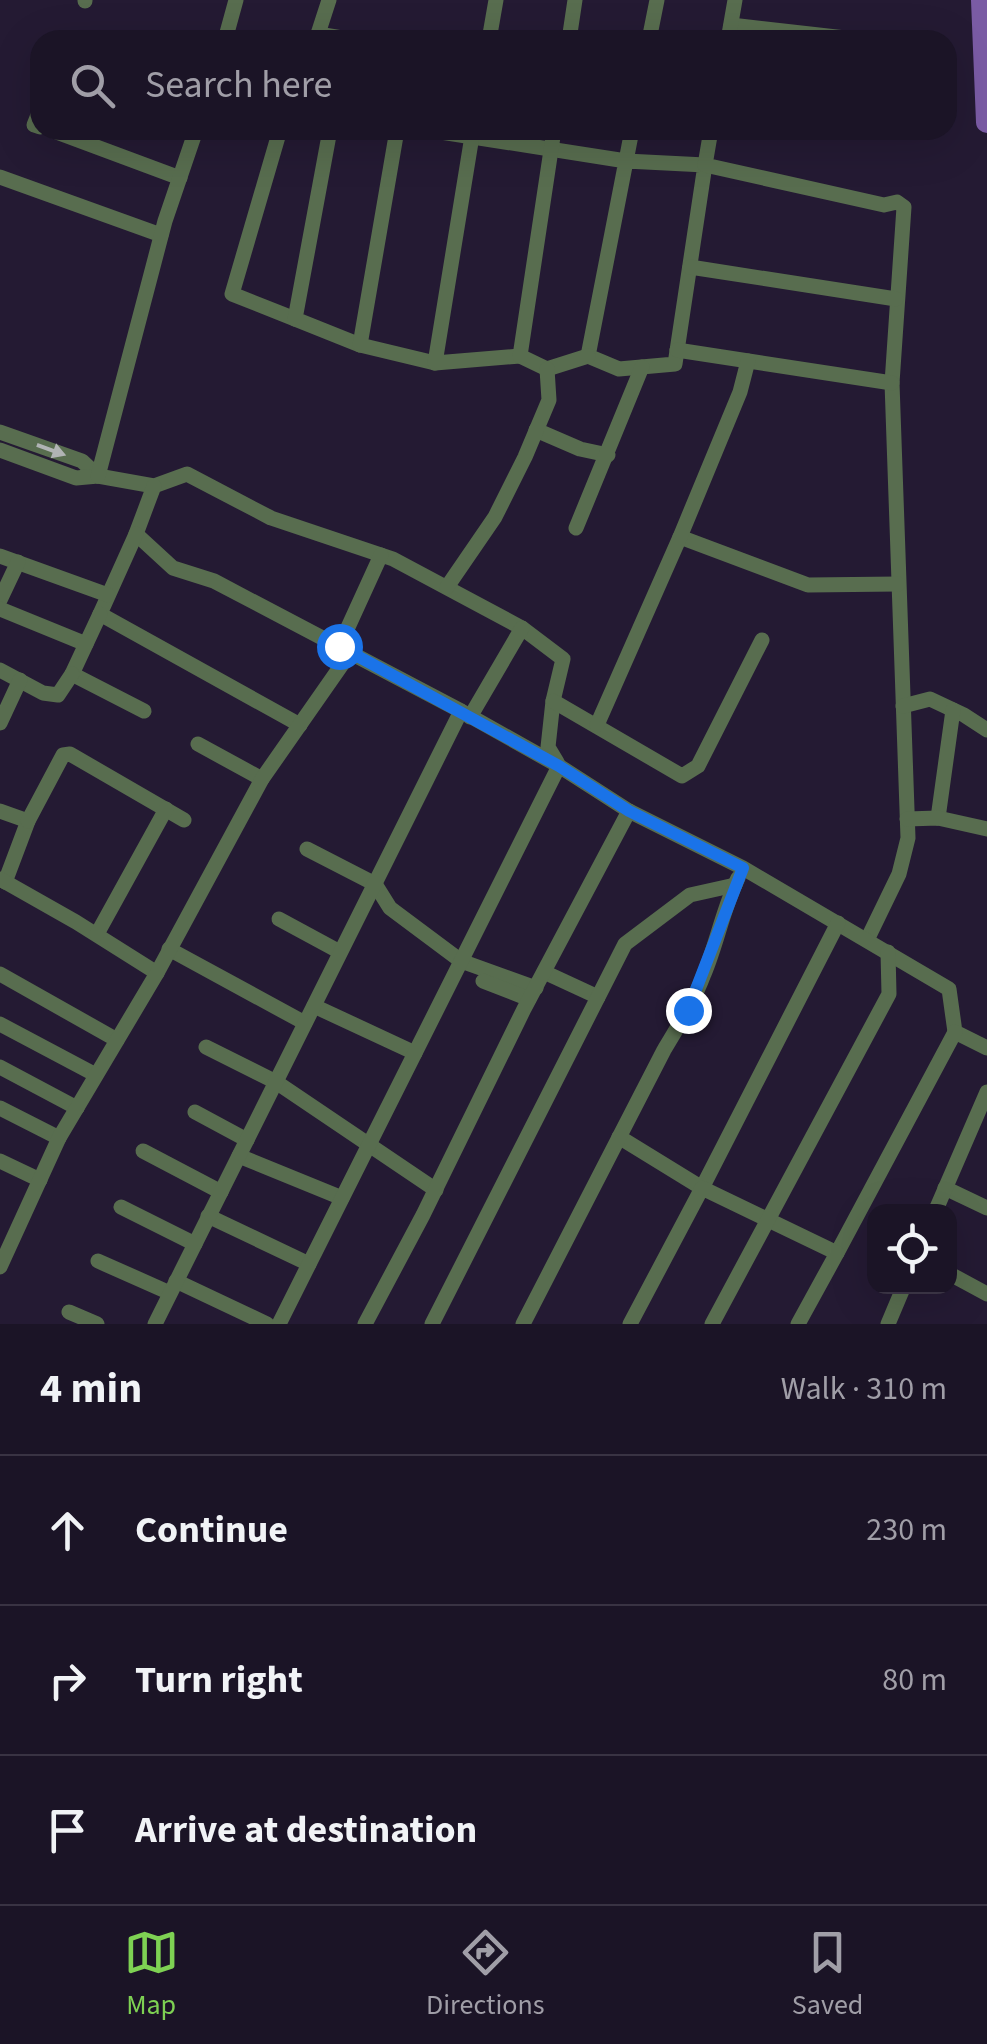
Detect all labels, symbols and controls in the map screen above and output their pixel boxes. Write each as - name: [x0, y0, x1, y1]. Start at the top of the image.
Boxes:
- search box: [30, 30, 957, 140]
- icon: search: [65, 58, 120, 113]
- text: Search here: [145, 58, 332, 112]
- one-way arrow: [37, 443, 67, 458]
- route start: [317, 624, 363, 670]
- route end: [666, 988, 712, 1034]
- map controls: [867, 1204, 957, 1294]
- button: locate: [867, 1204, 957, 1294]
- text: 4 min: [40, 1359, 142, 1419]
- text: Walk · 310 m: [781, 1366, 947, 1412]
- icon: ahead: [40, 1503, 95, 1558]
- text: Continue: [135, 1503, 288, 1557]
- text: 230 m: [866, 1507, 947, 1553]
- icon: right: [40, 1653, 95, 1708]
- text: Turn right: [135, 1653, 303, 1707]
- text: 80 m: [882, 1657, 947, 1703]
- icon: arrive: [40, 1803, 95, 1858]
- text: Arrive at destination: [135, 1803, 477, 1857]
- tab: Map: [124, 1925, 179, 2025]
- tab: Directions: [426, 1925, 545, 2025]
- tab: Saved: [792, 1925, 863, 2025]

